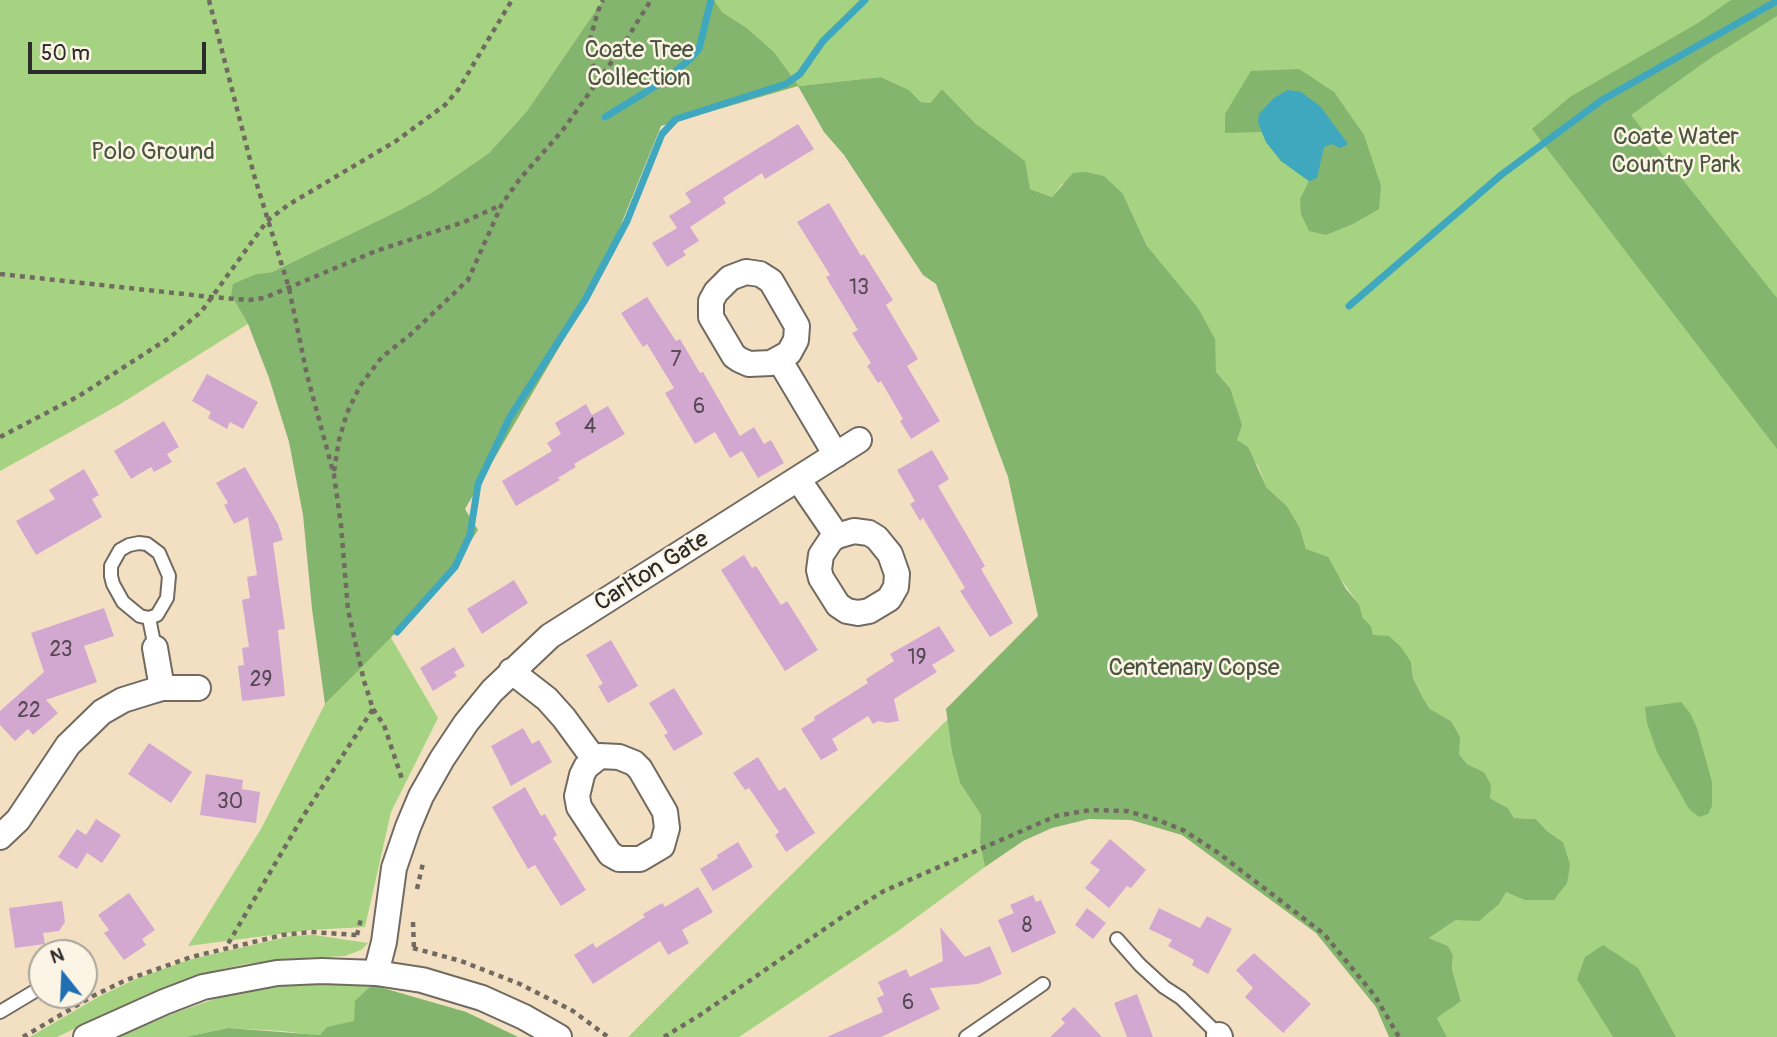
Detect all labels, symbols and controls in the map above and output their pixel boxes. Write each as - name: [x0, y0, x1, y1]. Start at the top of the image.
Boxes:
- scale bar: [32, 28, 210, 72]
- park label: Coate Tree Collection: [584, 37, 694, 93]
- text: 50 m: [41, 40, 90, 67]
- park label: Coate Water Country Park: [1612, 124, 1740, 180]
- park label: Polo Ground: [91, 139, 215, 167]
- house number: 13: [849, 276, 869, 302]
- house number: 7: [670, 348, 682, 374]
- house number: 6: [693, 395, 705, 421]
- house number: 4: [584, 415, 596, 441]
- street label: Carlton Gate: [590, 526, 714, 618]
- house number: 23: [50, 638, 72, 664]
- house number: 19: [907, 646, 927, 672]
- park label: Centenary Copse: [1108, 655, 1280, 683]
- house number: 29: [250, 668, 272, 694]
- house number: 22: [17, 699, 41, 725]
- house number: 30: [217, 790, 243, 816]
- house number: 8: [1022, 914, 1032, 940]
- north arrow: [28, 939, 98, 1009]
- text: N: [47, 943, 67, 969]
- house number: 6: [902, 991, 914, 1017]

